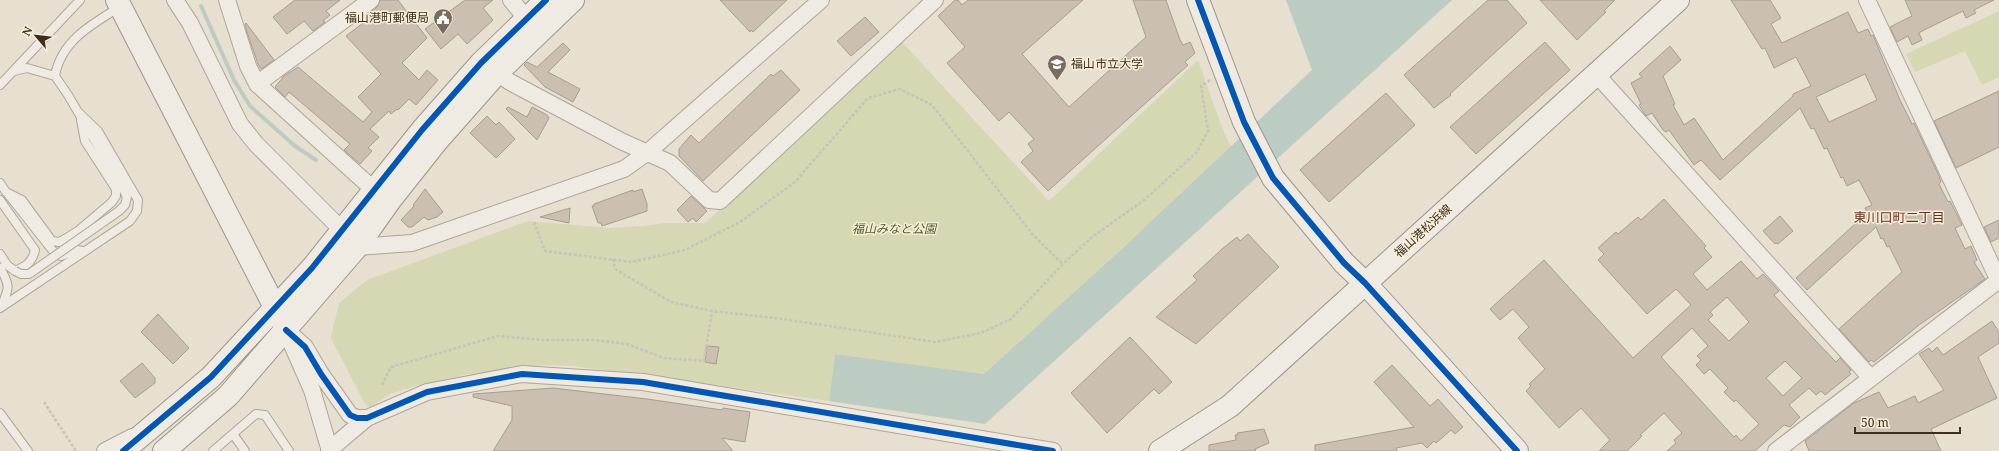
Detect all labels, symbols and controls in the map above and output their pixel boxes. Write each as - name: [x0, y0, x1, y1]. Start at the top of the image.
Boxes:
- public building icon: 福山港町郵便局: [432, 7, 454, 35]
- place label: 福山港町郵便局: [345, 9, 429, 26]
- north arrow: [16, 16, 56, 56]
- text: N: [18, 23, 36, 38]
- school or university icon: 福山市立大学: [1046, 53, 1068, 81]
- place label: 福山市立大学: [1071, 55, 1143, 72]
- street label: 福山港松浜線: [1390, 200, 1455, 261]
- district label: 東川口町二丁目: [1853, 208, 1945, 226]
- park label: 福山みなと公園: [852, 220, 938, 237]
- scale bar: [1855, 409, 1960, 435]
- text: 50 m: [1861, 414, 1889, 431]

